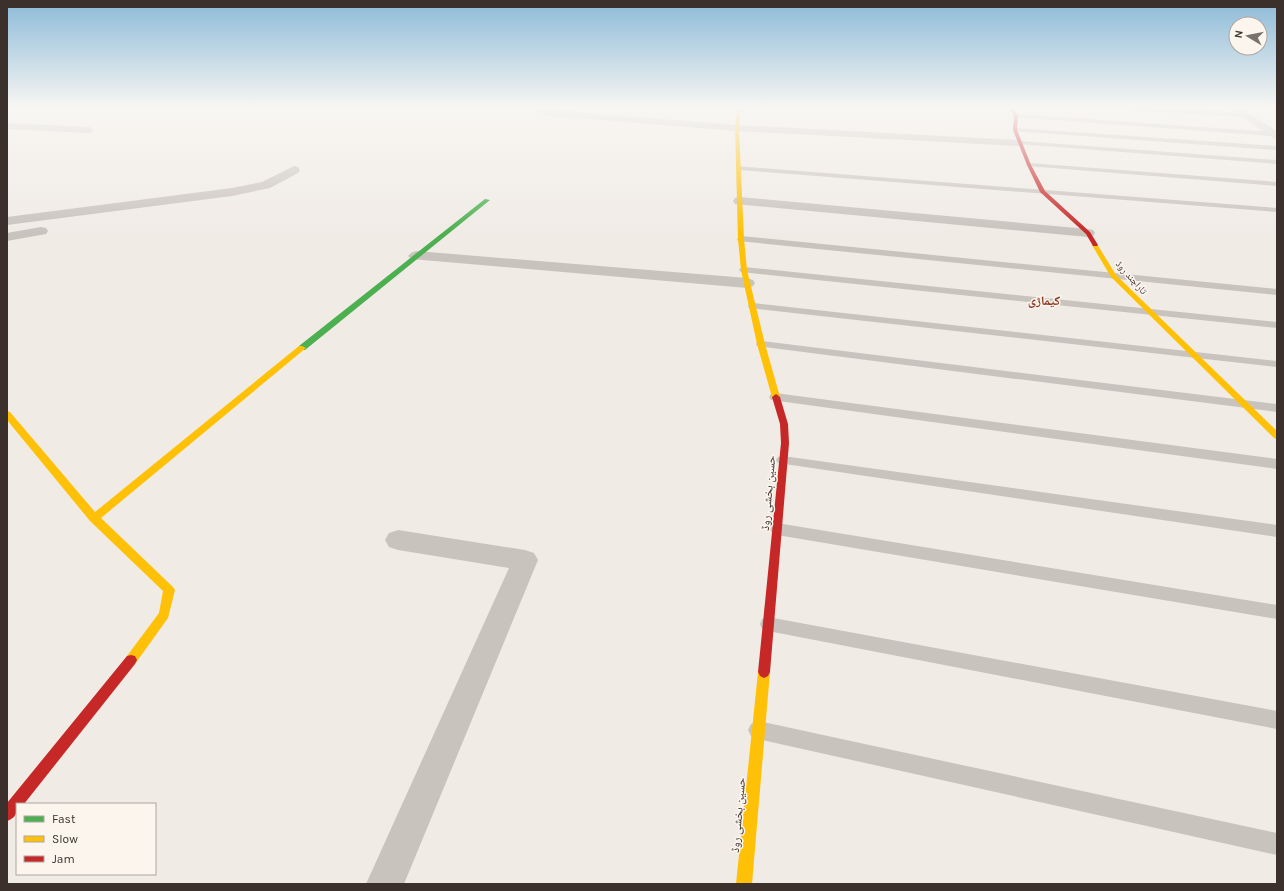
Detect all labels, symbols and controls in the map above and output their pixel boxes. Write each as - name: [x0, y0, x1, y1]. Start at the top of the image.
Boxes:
- north arrow: [1228, 16, 1268, 56]
- text: N: [1232, 29, 1246, 39]
- street label: تاراچند روڈ: [1113, 258, 1150, 297]
- district label: کیماڑی: [1028, 293, 1061, 308]
- street label: حسین بخشی روڈ: [758, 455, 779, 531]
- street label: حسین بخشی روڈ: [728, 777, 749, 853]
- legend: [16, 803, 156, 875]
- text: Fast: [52, 812, 76, 826]
- text: Slow: [52, 832, 78, 846]
- text: Jam: [52, 852, 75, 866]

